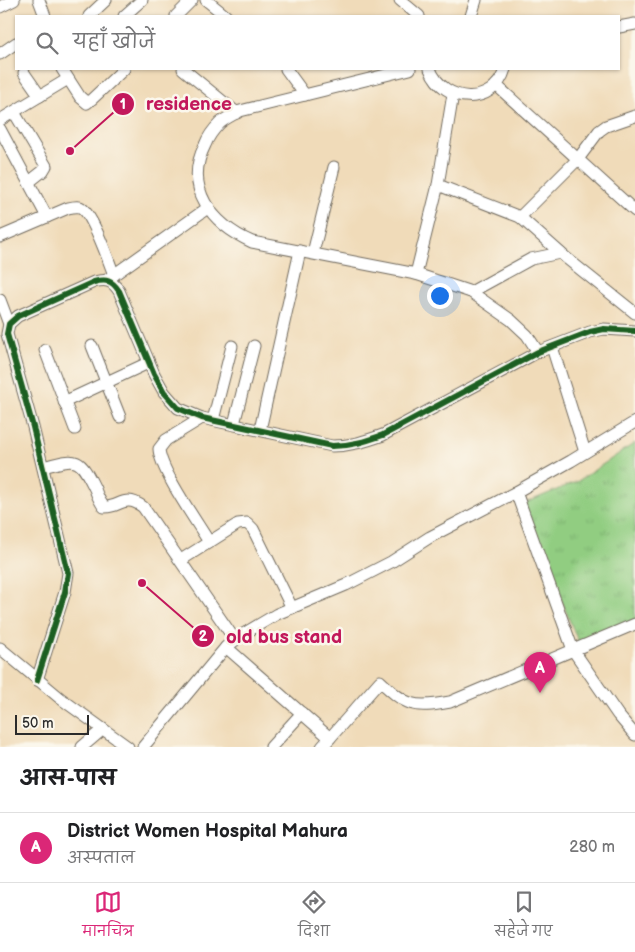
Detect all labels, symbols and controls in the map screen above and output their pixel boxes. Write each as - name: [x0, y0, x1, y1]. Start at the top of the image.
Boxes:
- search box: [15, 15, 620, 70]
- icon: search: [33, 29, 61, 57]
- text: यहाँ खोजें: [73, 31, 155, 54]
- callout: residence: [111, 87, 242, 121]
- text: residence: [146, 93, 232, 116]
- text: 1: [120, 95, 126, 114]
- your location: [427, 283, 453, 309]
- callout: old bus stand: [191, 619, 352, 653]
- text: old bus stand: [226, 626, 342, 649]
- text: 2: [199, 627, 208, 646]
- pin: A: [524, 652, 556, 693]
- scale bar: [15, 712, 89, 735]
- text: 50 m: [22, 715, 54, 732]
- text: आस-पास: [20, 766, 116, 791]
- text: District Women Hospital Mahura: [67, 820, 348, 843]
- text: A: [31, 838, 41, 857]
- text: 280 m: [569, 838, 615, 857]
- text: अस्पताल: [67, 849, 135, 868]
- tab: मानचित्र: [82, 888, 134, 947]
- tab: दिशा: [298, 888, 330, 947]
- tab: सहेजे गए: [494, 888, 553, 947]

